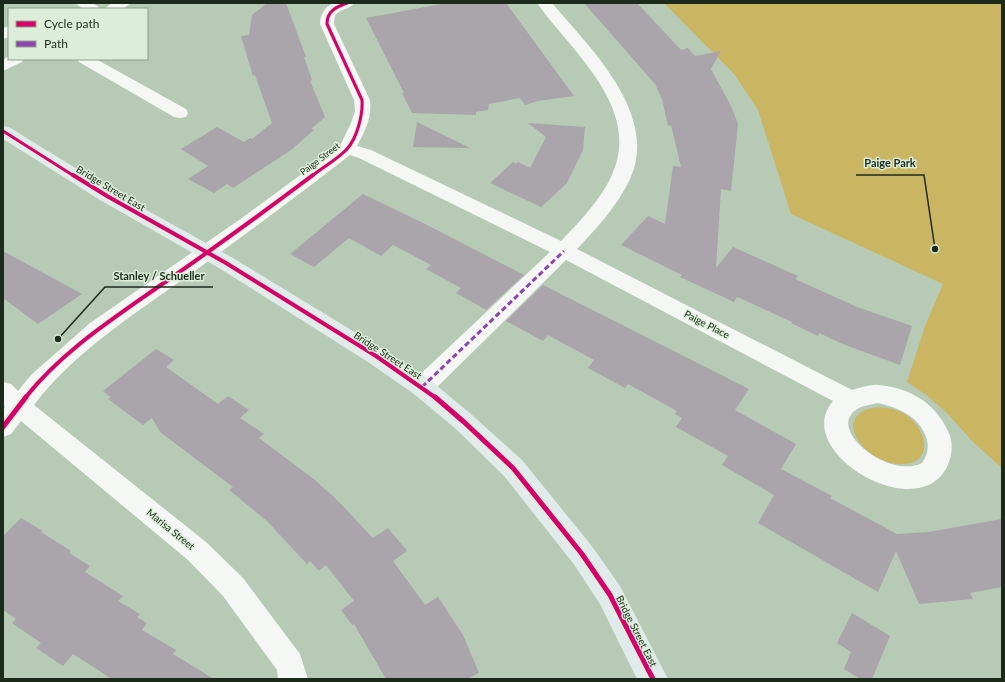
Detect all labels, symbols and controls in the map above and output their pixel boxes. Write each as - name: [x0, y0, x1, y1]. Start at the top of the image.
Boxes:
- legend: [8, 8, 148, 60]
- text: Cycle path: [44, 16, 99, 31]
- text: Path: [44, 36, 68, 51]
- street label: Paige Street: [298, 140, 342, 177]
- callout: Paige Park: [856, 152, 924, 175]
- text: Paige Park: [864, 156, 916, 169]
- street label: Bridge Street East: [74, 163, 148, 214]
- callout: Stanley / Schueller: [105, 264, 213, 287]
- text: Stanley / Schueller: [113, 269, 205, 282]
- street label: Paige Place: [682, 307, 732, 341]
- street label: Bridge Street East: [352, 329, 425, 382]
- street label: Marisa Street: [145, 506, 198, 552]
- street label: Bridge Street East: [614, 593, 660, 669]

